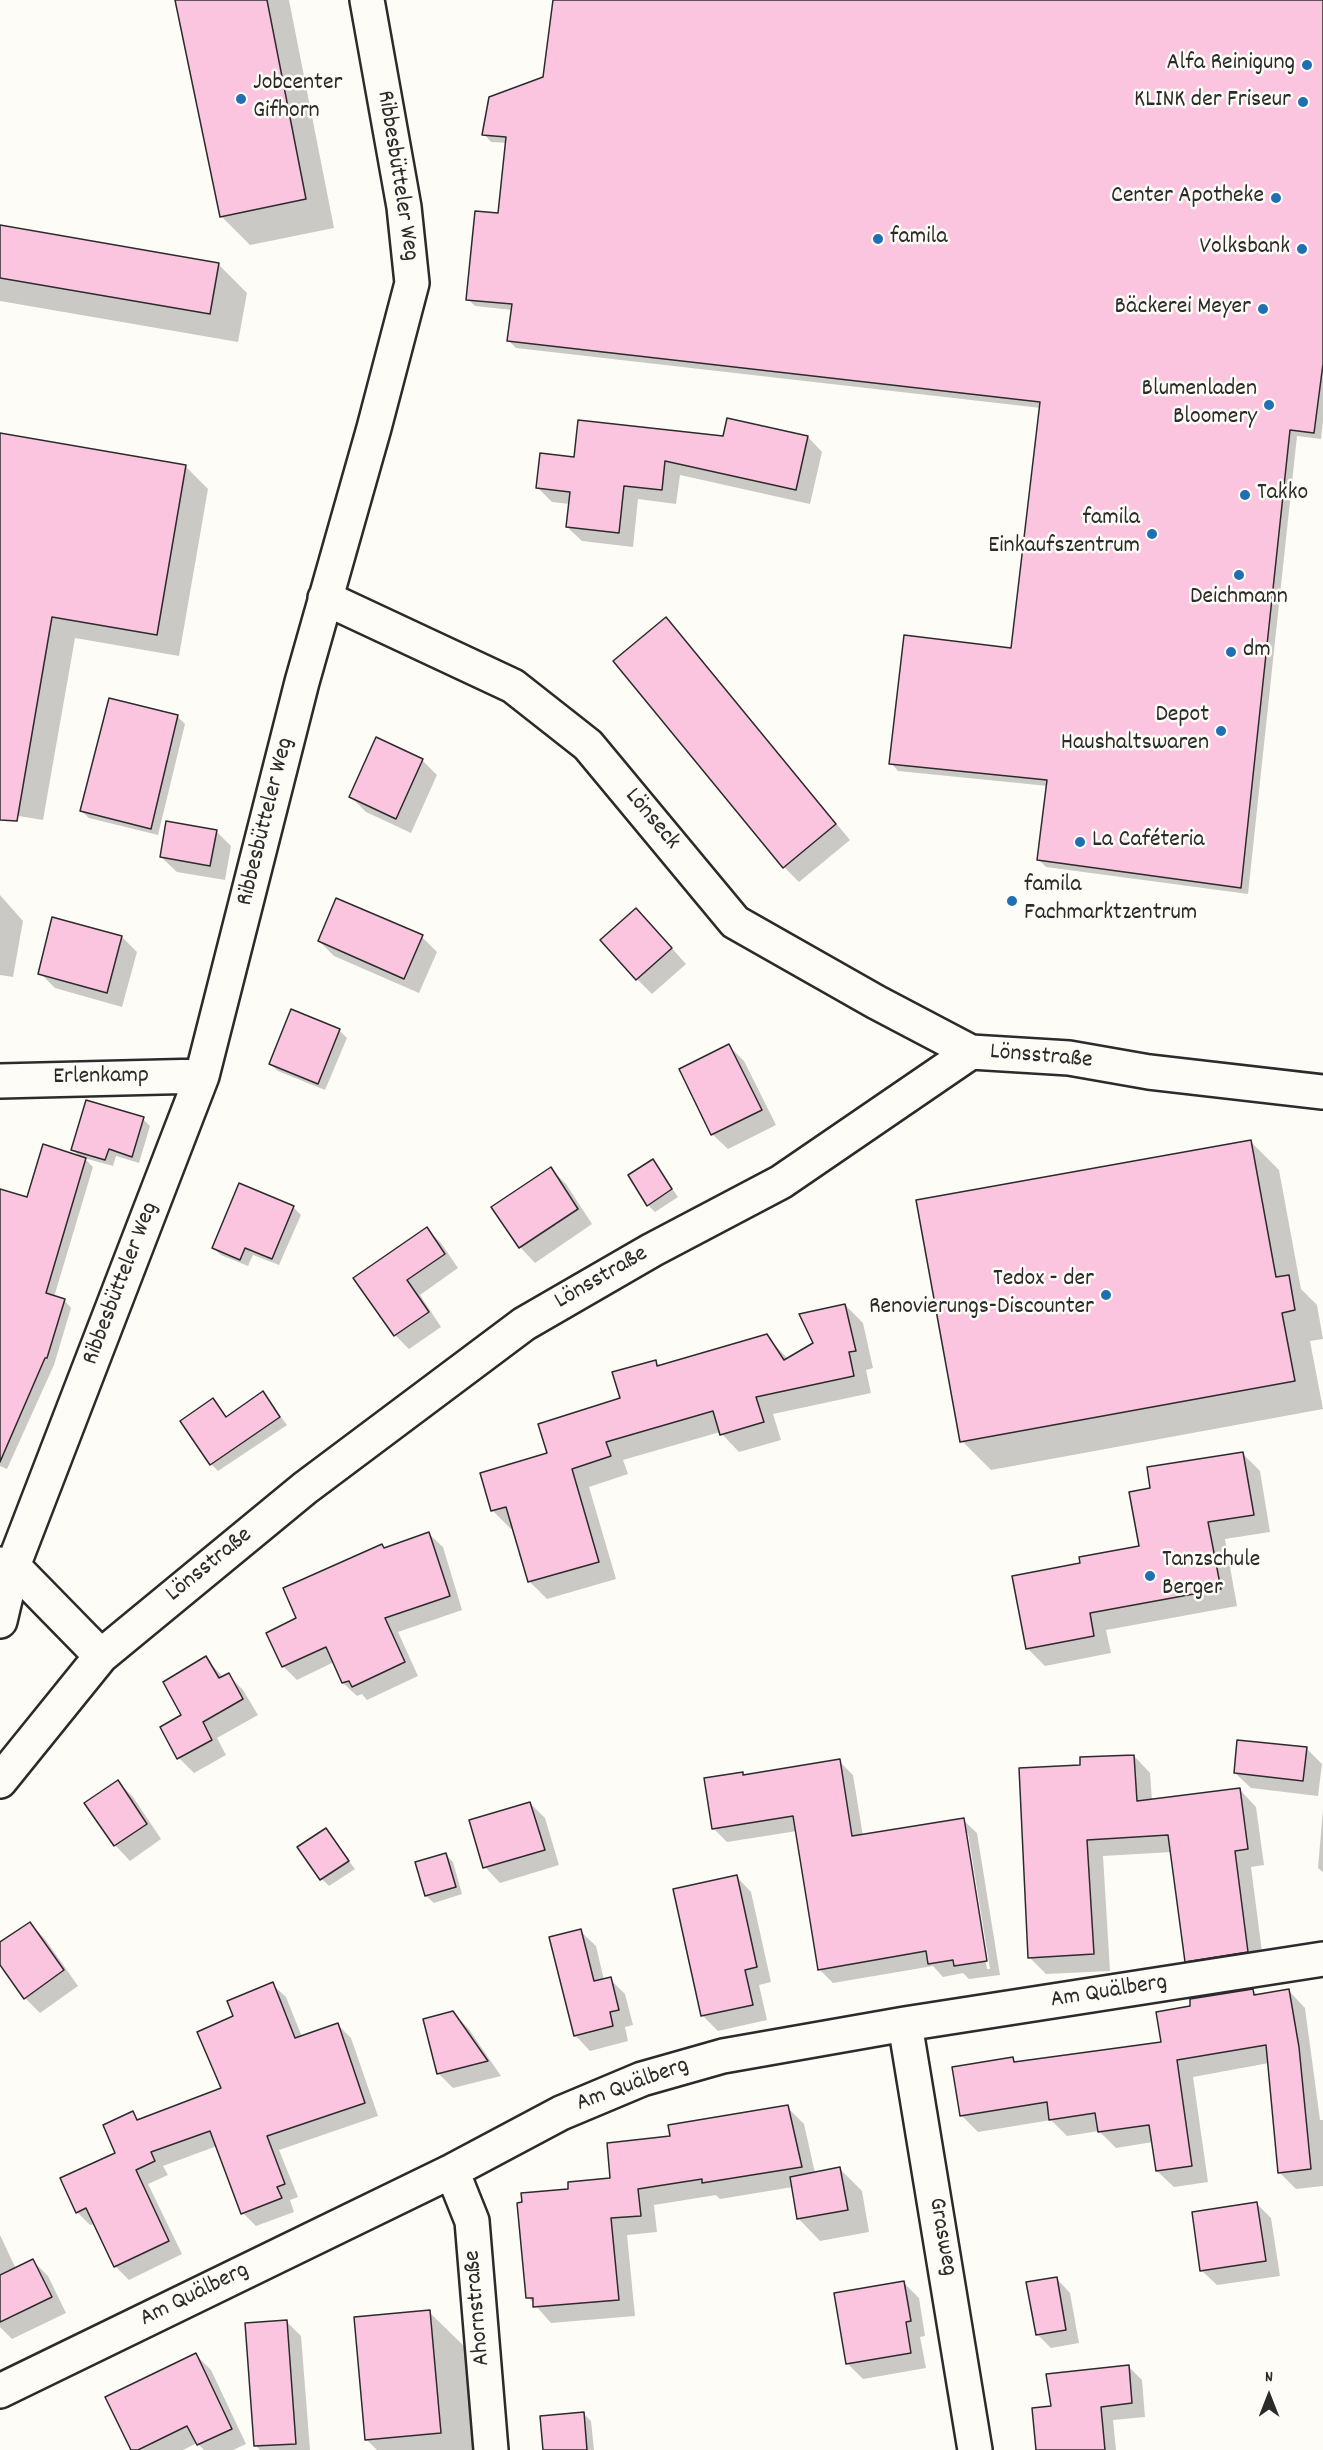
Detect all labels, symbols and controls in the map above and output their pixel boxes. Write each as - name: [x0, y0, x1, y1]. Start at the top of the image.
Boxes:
- place label: Alfa Reinigung: [1166, 51, 1295, 79]
- marker: Alfa Reinigung: [1300, 58, 1314, 72]
- place label: Jobcenter Gifhorn: [253, 71, 342, 127]
- place label: KLINK der Friseur: [1134, 88, 1291, 116]
- street label: Ribbesbütteler Weg: [368, 89, 424, 263]
- marker: Jobcenter Gifhorn: [234, 92, 248, 106]
- marker: KLINK der Friseur: [1296, 95, 1310, 109]
- place label: Center Apotheke: [1111, 184, 1264, 212]
- marker: Center Apotheke: [1269, 191, 1283, 205]
- place label: famila: [890, 225, 948, 253]
- marker: famila: [871, 232, 885, 246]
- place label: Volksbank: [1200, 235, 1290, 263]
- marker: Volksbank: [1295, 242, 1309, 256]
- place label: Bäckerei Meyer: [1114, 295, 1251, 323]
- marker: Bäckerei Meyer: [1256, 302, 1270, 316]
- place label: Blumenladen Bloomery: [1142, 377, 1257, 433]
- marker: Blumenladen Bloomery: [1262, 398, 1276, 412]
- place label: Takko: [1257, 481, 1308, 509]
- marker: Takko: [1238, 488, 1252, 502]
- place label: famila Einkaufszentrum: [988, 506, 1140, 562]
- marker: famila Einkaufszentrum: [1145, 527, 1159, 541]
- marker: Deichmann: [1232, 568, 1246, 582]
- place label: Deichmann: [1190, 585, 1288, 613]
- place label: dm: [1243, 638, 1271, 666]
- marker: dm: [1224, 645, 1238, 659]
- place label: Depot Haushaltswaren: [1061, 703, 1209, 759]
- marker: Depot Haushaltswaren: [1214, 724, 1228, 738]
- street label: Ribbesbütteler Weg: [232, 735, 302, 909]
- street label: Lönseck: [617, 783, 685, 857]
- place label: La Caféteria: [1092, 828, 1204, 856]
- marker: La Caféteria: [1073, 835, 1087, 849]
- place label: famila Fachmarktzentrum: [1024, 873, 1197, 929]
- marker: famila Fachmarktzentrum: [1005, 894, 1019, 908]
- street label: Lönsstraße: [989, 1039, 1093, 1077]
- street label: Erlenkamp: [53, 1063, 149, 1093]
- street label: Ribbesbütteler Weg: [78, 1199, 166, 1369]
- street label: Lönsstraße: [550, 1241, 654, 1317]
- place label: Tedox - der Renovierungs-Discounter: [869, 1267, 1094, 1323]
- marker: Tedox - der Renovierungs-Discounter: [1099, 1288, 1113, 1302]
- street label: Lönsstraße: [161, 1522, 259, 1610]
- place label: Tanzschule Berger: [1162, 1548, 1260, 1604]
- marker: Tanzschule Berger: [1143, 1569, 1157, 1583]
- street label: Am Quälberg: [1049, 1970, 1169, 2016]
- street label: Am Quälberg: [573, 2052, 693, 2120]
- street label: Grasweg: [920, 2196, 962, 2278]
- street label: Ahornstraße: [460, 2249, 498, 2367]
- street label: Am Quälberg: [136, 2257, 254, 2335]
- north arrow: [1239, 2366, 1299, 2426]
- text: N: [1265, 2366, 1273, 2389]

